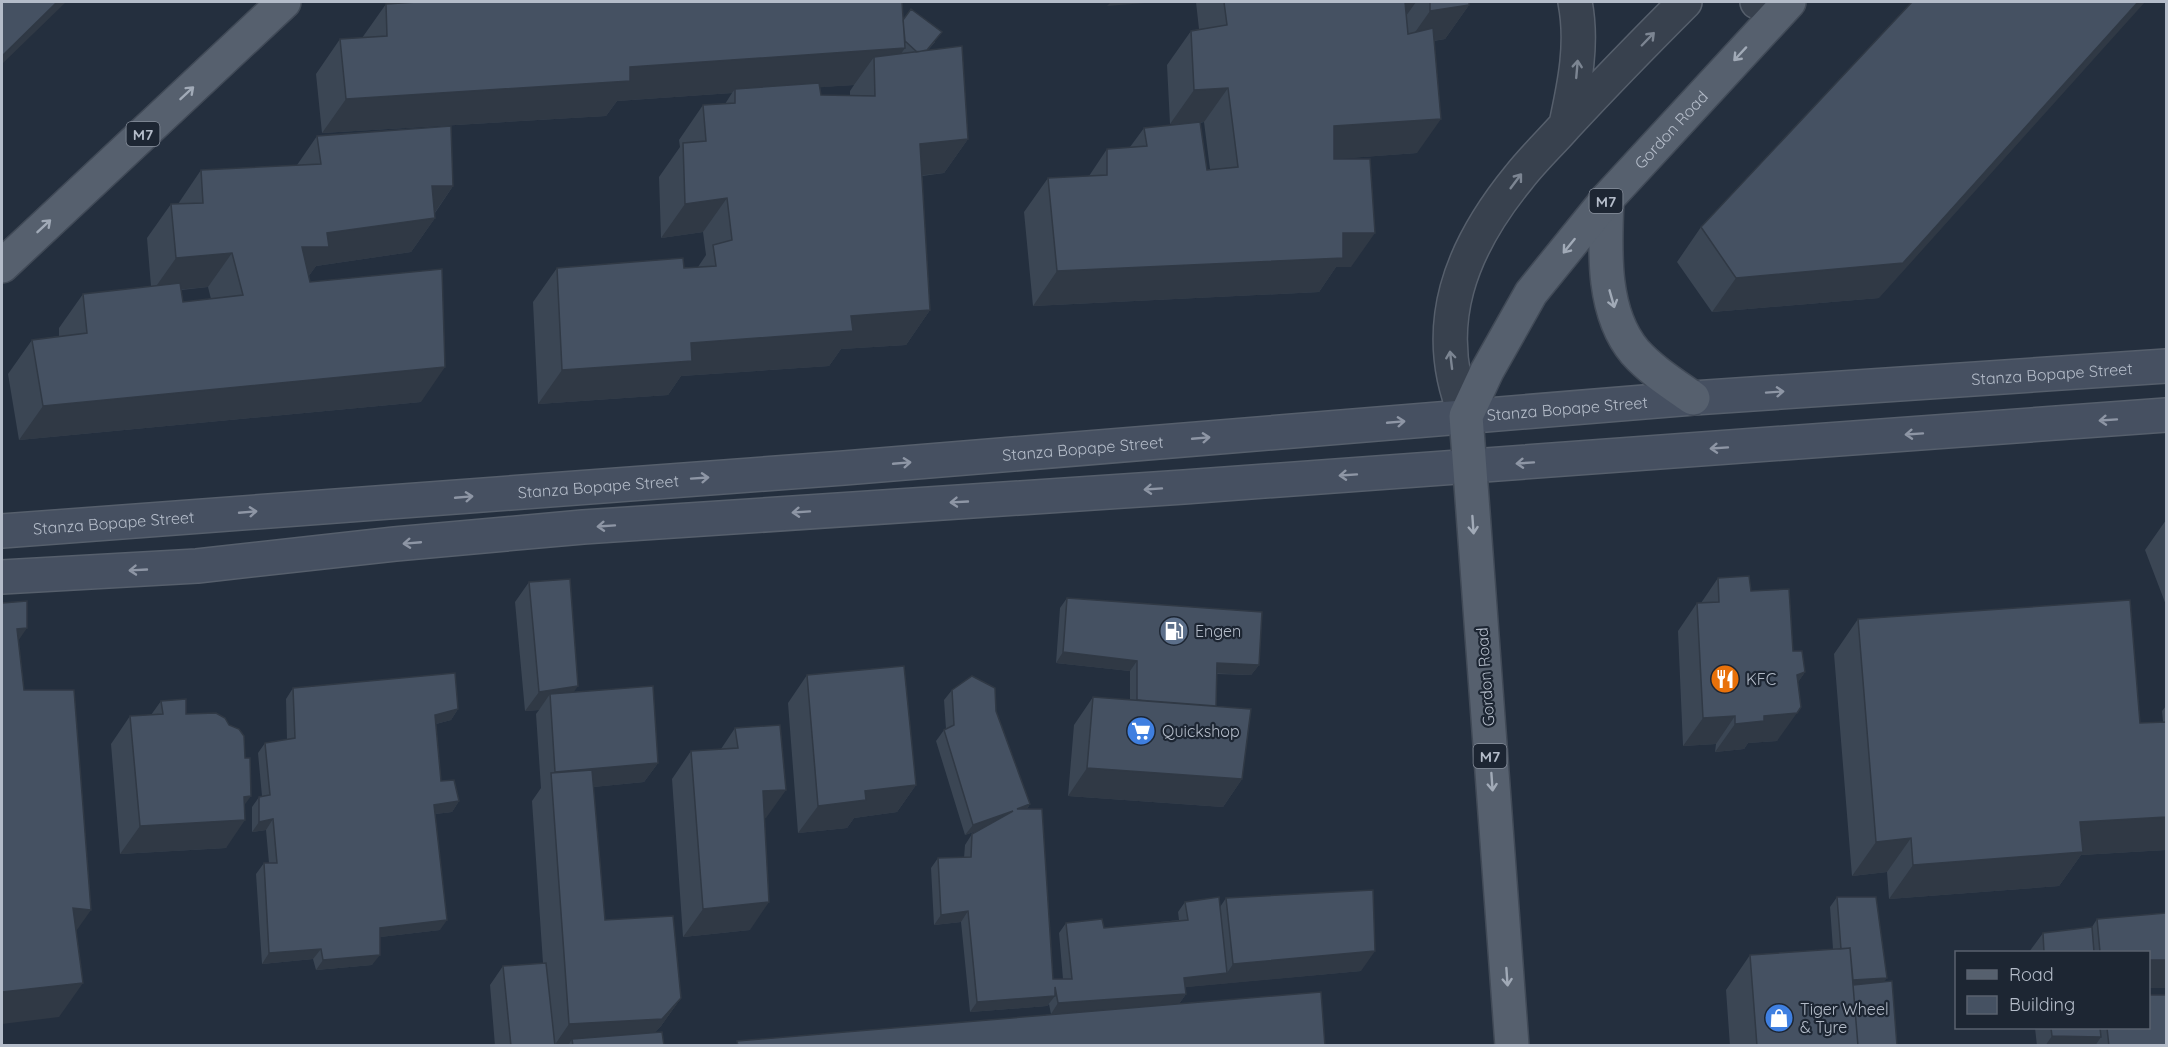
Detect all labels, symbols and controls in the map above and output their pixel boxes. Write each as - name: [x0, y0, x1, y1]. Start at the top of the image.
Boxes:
- one-way arrow: [1641, 31, 1656, 46]
- one-way arrow: [1733, 46, 1747, 61]
- one-way arrow: [1572, 59, 1583, 79]
- one-way arrow: [179, 86, 194, 100]
- street label: Gordon Road: [1630, 87, 1712, 173]
- road number: M7: [126, 122, 160, 146]
- one-way arrow: [1509, 174, 1522, 190]
- road number: M7: [1590, 189, 1622, 213]
- one-way arrow: [37, 219, 52, 233]
- one-way arrow: [1563, 238, 1576, 254]
- one-way arrow: [1607, 289, 1618, 308]
- one-way arrow: [1445, 350, 1456, 370]
- street label: Stanza Bopape Street: [1971, 358, 2133, 389]
- one-way arrow: [1765, 386, 1785, 397]
- street label: Stanza Bopape Street: [1486, 392, 1649, 425]
- one-way arrow: [2099, 414, 2119, 425]
- one-way arrow: [1385, 416, 1405, 427]
- one-way arrow: [1904, 429, 1924, 440]
- street label: Stanza Bopape Street: [1002, 432, 1164, 465]
- one-way arrow: [1191, 432, 1211, 443]
- one-way arrow: [1710, 443, 1730, 454]
- one-way arrow: [892, 457, 912, 468]
- one-way arrow: [1515, 457, 1535, 468]
- street label: Stanza Bopape Street: [517, 470, 680, 502]
- one-way arrow: [1338, 470, 1358, 481]
- one-way arrow: [690, 473, 710, 484]
- one-way arrow: [1144, 484, 1164, 495]
- one-way arrow: [453, 491, 473, 502]
- one-way arrow: [949, 497, 969, 508]
- one-way arrow: [238, 506, 258, 517]
- street label: Stanza Bopape Street: [32, 507, 195, 539]
- one-way arrow: [791, 507, 811, 518]
- one-way arrow: [1468, 515, 1479, 534]
- one-way arrow: [597, 520, 617, 531]
- one-way arrow: [402, 538, 422, 549]
- one-way arrow: [129, 564, 149, 575]
- fuel station icon: Engen: [1158, 615, 1190, 647]
- place label: Engen: [1195, 621, 1241, 641]
- street label: Gordon Road: [1472, 627, 1498, 727]
- restaurant icon: KFC: [1709, 663, 1741, 695]
- place label: KFC: [1746, 669, 1776, 689]
- supermarket icon: Quickshop: [1125, 715, 1157, 747]
- place label: Quickshop: [1162, 721, 1240, 741]
- road number: M7: [1474, 744, 1506, 768]
- one-way arrow: [1487, 772, 1498, 792]
- legend: [1955, 951, 2150, 1029]
- text: Road: [2009, 963, 2054, 986]
- one-way arrow: [1502, 966, 1513, 986]
- text: Building: [2009, 993, 2075, 1016]
- place label: Tiger Wheel & Tyre: [1800, 999, 1889, 1037]
- shop icon: Tiger Wheel & Tyre: [1763, 1002, 1795, 1034]

